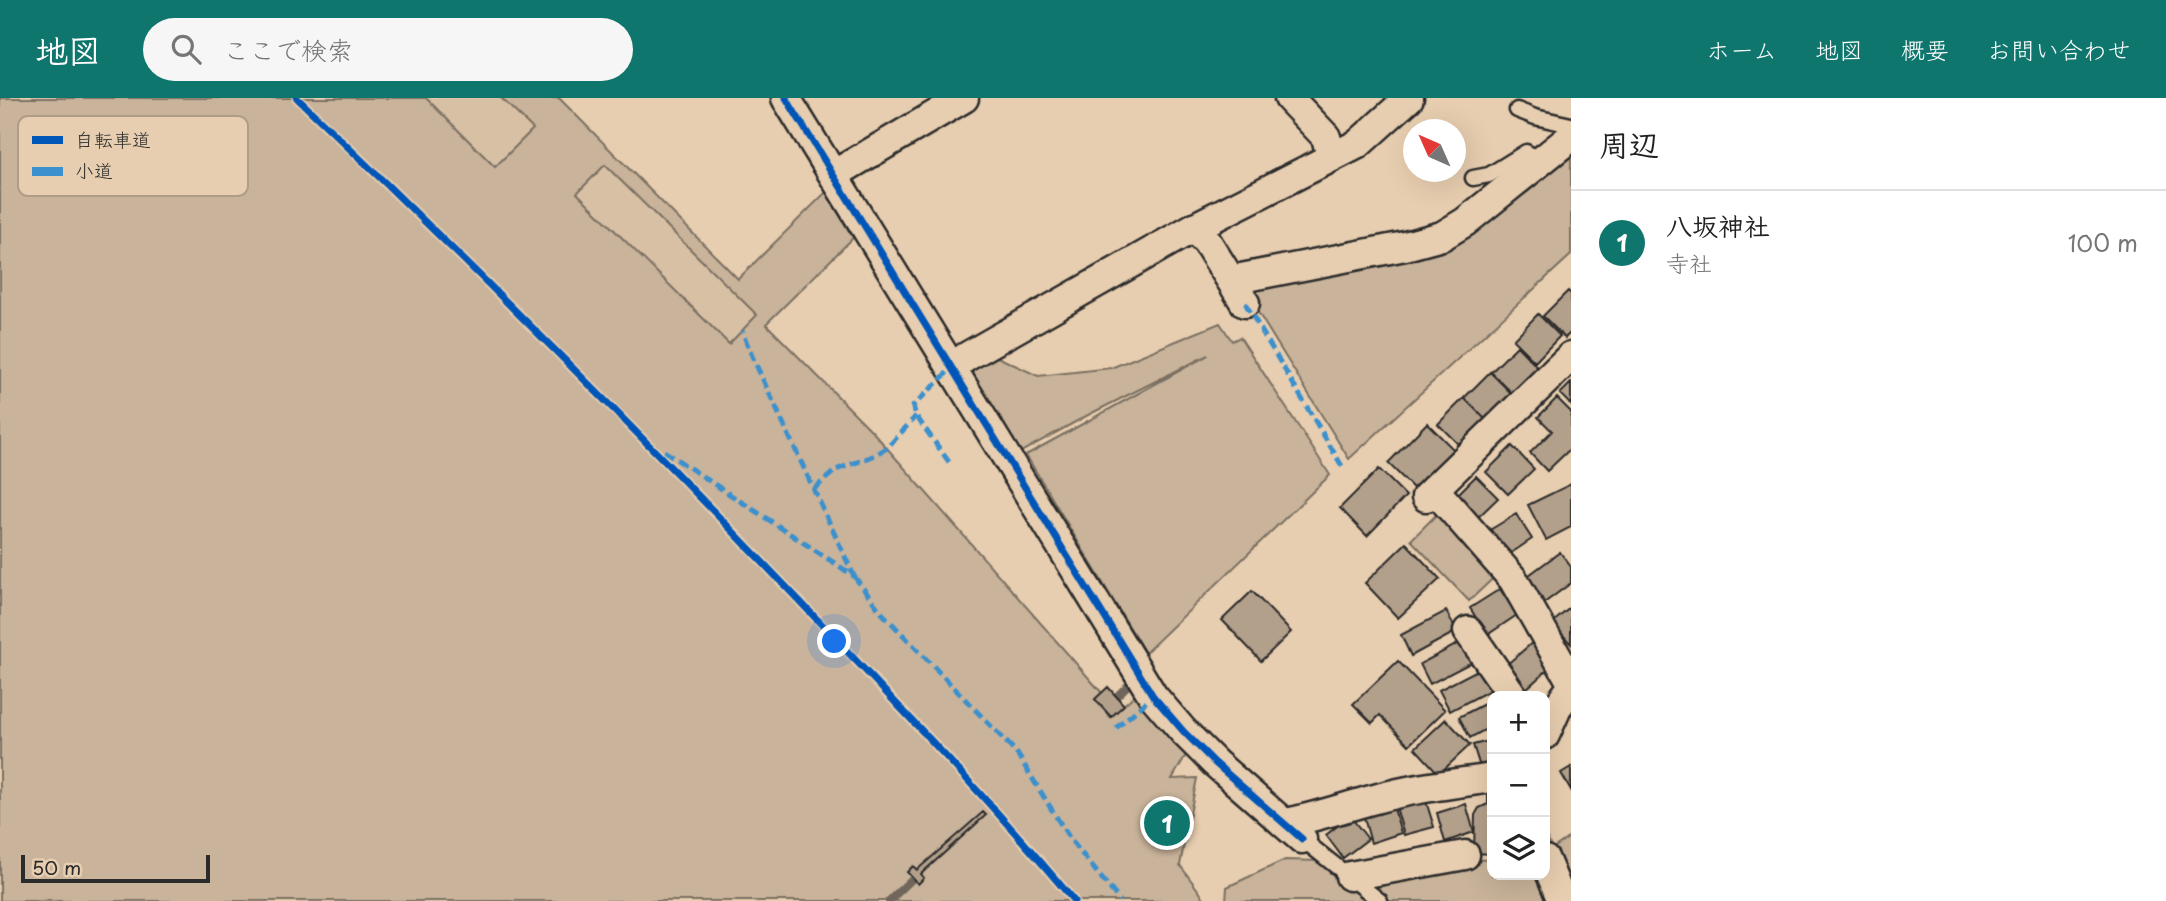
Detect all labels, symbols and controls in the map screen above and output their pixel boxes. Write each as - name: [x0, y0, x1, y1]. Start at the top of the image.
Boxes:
- search box: [143, 18, 633, 81]
- text: 地図: [35, 24, 101, 74]
- icon: search: [167, 30, 205, 68]
- text: ここで検索: [223, 30, 353, 69]
- text: ホーム: [1706, 31, 1777, 67]
- text: 地図: [1815, 31, 1863, 67]
- text: 概要: [1901, 31, 1949, 67]
- text: お問い合わせ: [1987, 31, 2131, 67]
- legend: [18, 116, 248, 196]
- north arrow: [1403, 119, 1466, 182]
- text: 周辺: [1599, 121, 1659, 166]
- text: 自転車道: [75, 125, 151, 153]
- text: 小道: [75, 156, 113, 184]
- text: 八坂神社: [1666, 206, 1770, 245]
- text: 1: [1617, 225, 1628, 260]
- text: 100 m: [2068, 225, 2138, 260]
- text: 寺社: [1666, 245, 1712, 280]
- your location: [817, 624, 851, 658]
- map controls: [1487, 691, 1550, 880]
- button: +: [1487, 691, 1550, 754]
- button: −: [1487, 754, 1550, 817]
- pin: 1: [1144, 797, 1190, 849]
- button: layers: [1487, 817, 1550, 880]
- scale bar: [21, 852, 210, 884]
- text: 50 m: [32, 853, 81, 881]

